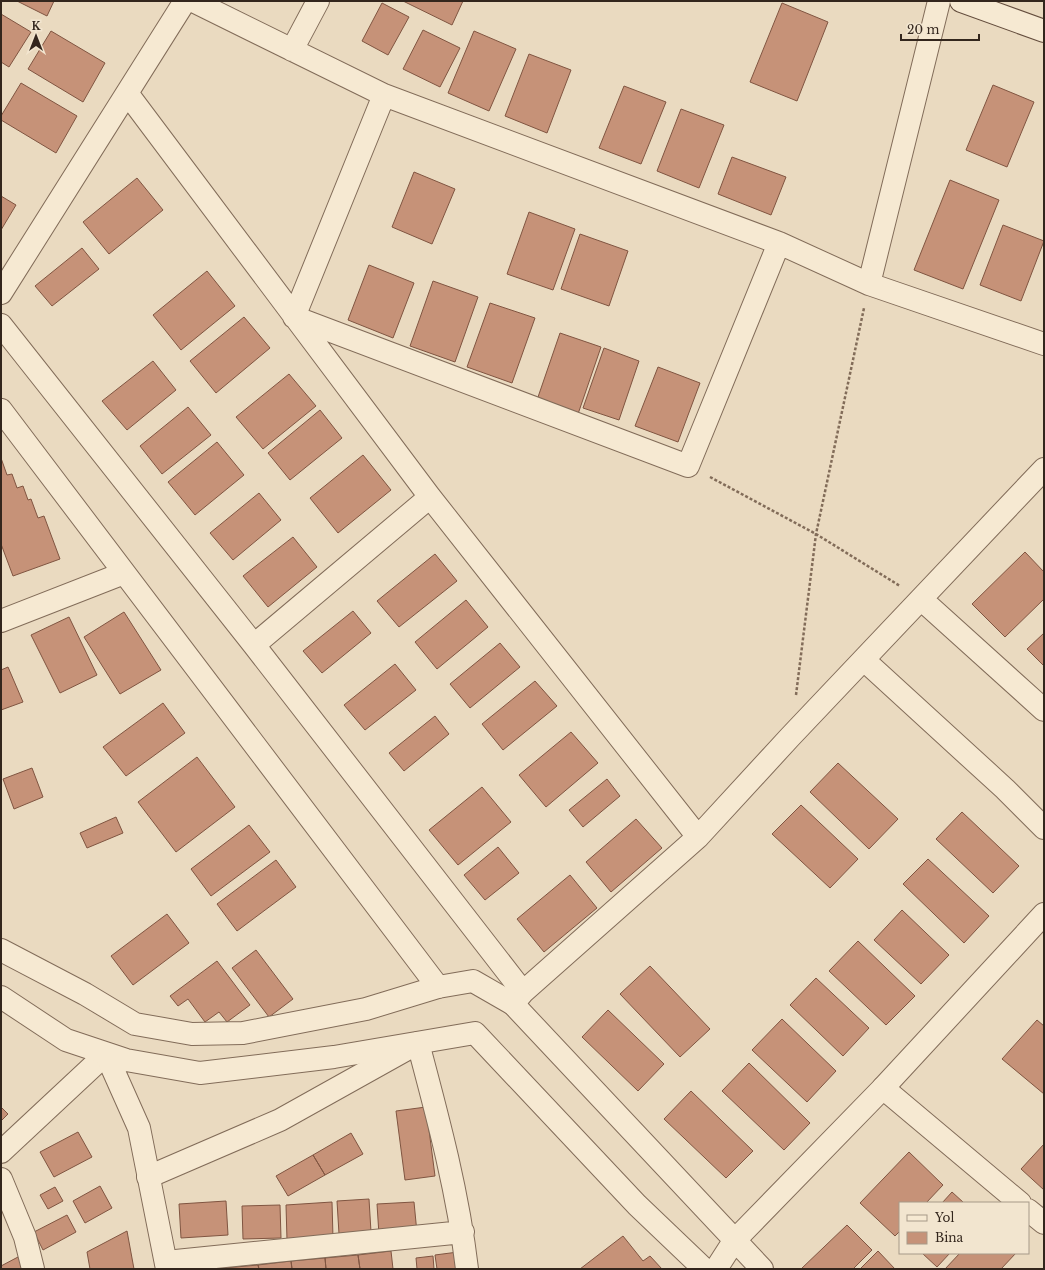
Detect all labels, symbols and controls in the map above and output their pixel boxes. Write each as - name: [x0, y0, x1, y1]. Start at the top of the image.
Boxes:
- north arrow: [16, 16, 56, 56]
- scale bar: [901, 16, 979, 42]
- text: K: [31, 19, 41, 33]
- text: 20 m: [907, 22, 939, 37]
- legend: [899, 1202, 1029, 1254]
- text: Yol: [934, 1210, 954, 1225]
- text: Bina: [935, 1230, 964, 1245]

